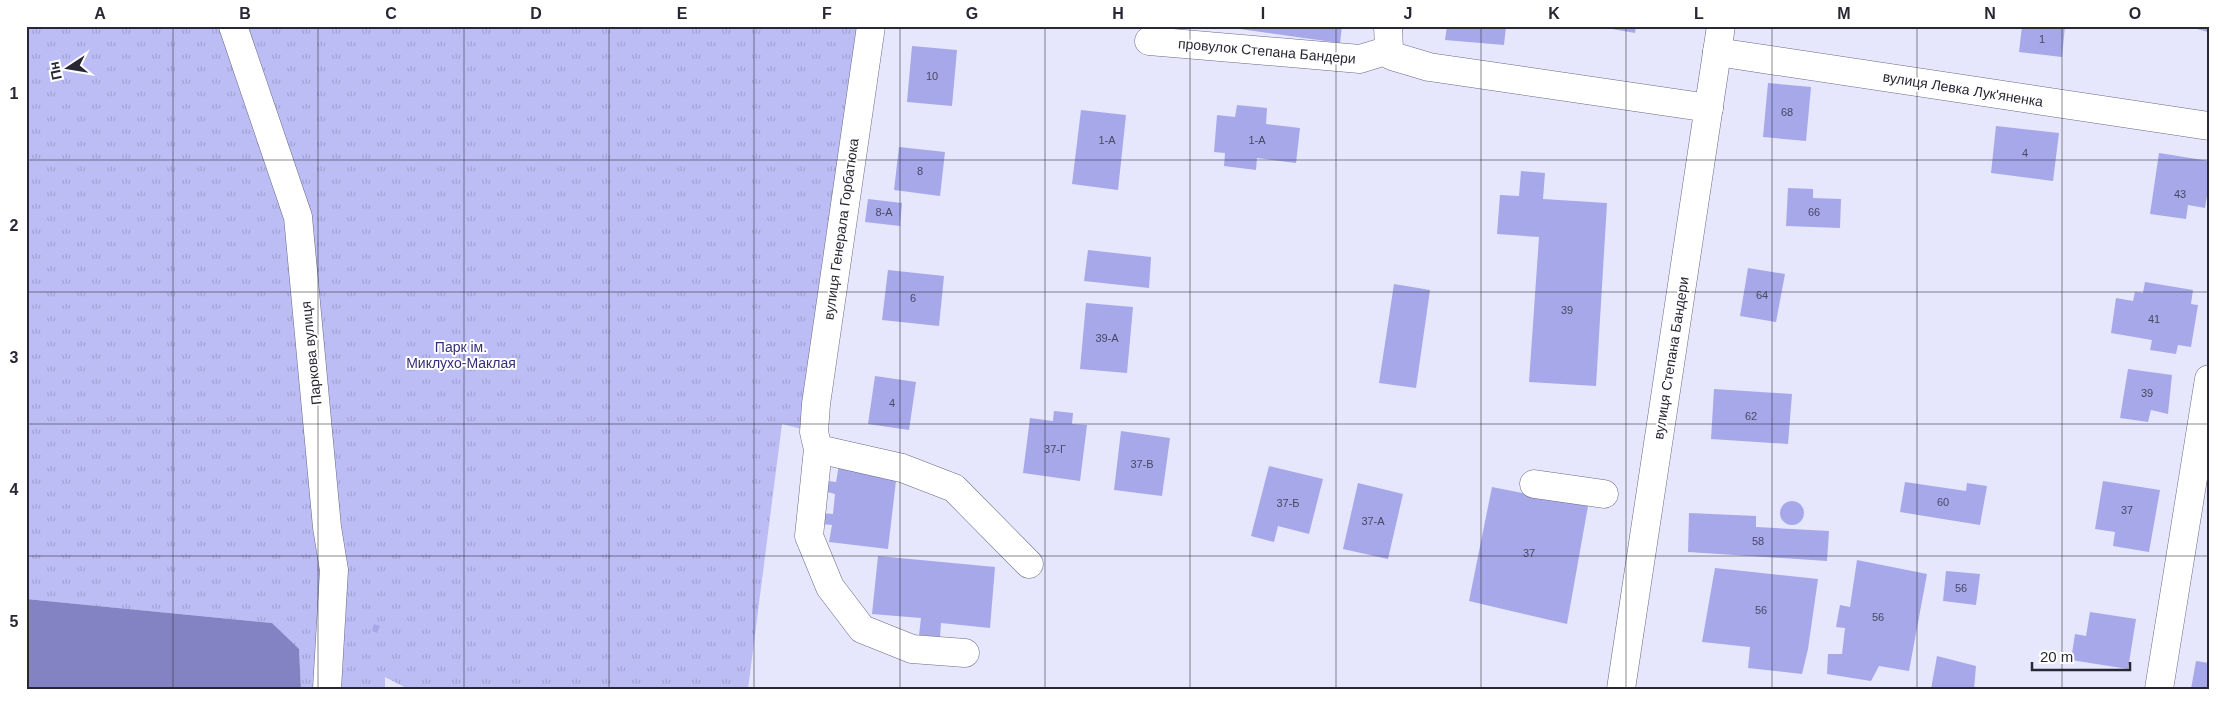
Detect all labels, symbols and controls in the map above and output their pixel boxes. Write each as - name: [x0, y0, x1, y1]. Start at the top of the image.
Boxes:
- text: A: [94, 5, 106, 22]
- text: B: [239, 5, 251, 22]
- text: C: [385, 5, 397, 22]
- text: D: [530, 5, 542, 22]
- text: E: [677, 5, 688, 22]
- text: F: [822, 5, 832, 22]
- text: G: [966, 5, 978, 22]
- text: H: [1112, 5, 1124, 22]
- text: I: [1261, 5, 1265, 22]
- text: J: [1404, 5, 1412, 22]
- text: K: [1548, 5, 1560, 22]
- text: L: [1694, 5, 1704, 22]
- text: M: [1837, 5, 1851, 22]
- text: N: [1984, 5, 1996, 22]
- text: O: [2129, 5, 2141, 22]
- house number: 1: [2039, 33, 2045, 45]
- street label: провулок Степана Бандери: [1177, 35, 1357, 67]
- north arrow: [42, 42, 92, 92]
- text: Пн: [46, 60, 65, 81]
- street label: вулиця Левка Лук'яненка: [1882, 68, 2044, 110]
- house number: 10: [926, 70, 938, 82]
- text: 1: [10, 85, 19, 102]
- house number: 68: [1781, 106, 1793, 118]
- house number: 1-А: [1098, 134, 1116, 146]
- house number: 1-А: [1248, 134, 1266, 146]
- street label: вулиця Генерала Горбатюка: [820, 137, 862, 321]
- house number: 4: [2022, 147, 2028, 159]
- house number: 8: [917, 165, 923, 177]
- house number: 43: [2174, 188, 2186, 200]
- house number: 8-А: [875, 206, 893, 218]
- house number: 66: [1808, 206, 1820, 218]
- text: 2: [10, 217, 19, 234]
- street label: вулиця Степана Бандери: [1650, 276, 1692, 440]
- house number: 64: [1756, 289, 1768, 301]
- house number: 6: [910, 292, 916, 304]
- street label: Паркова вулиця: [298, 300, 324, 406]
- house number: 39: [1561, 304, 1573, 316]
- house number: 41: [2148, 313, 2160, 325]
- house number: 39-А: [1095, 332, 1119, 344]
- park label: Парк ім. Миклухо-Маклая: [406, 339, 516, 371]
- text: 3: [10, 349, 19, 366]
- house number: 39: [2141, 387, 2153, 399]
- house number: 4: [889, 397, 895, 409]
- house number: 62: [1745, 410, 1757, 422]
- house number: 37-Г: [1044, 443, 1066, 455]
- house number: 37-В: [1130, 458, 1154, 470]
- text: 4: [10, 481, 19, 498]
- house number: 60: [1937, 496, 1949, 508]
- house number: 37-Б: [1276, 497, 1300, 509]
- house number: 37: [2121, 504, 2133, 516]
- house number: 37-А: [1361, 515, 1385, 527]
- house number: 58: [1752, 535, 1764, 547]
- house number: 37: [1523, 547, 1535, 559]
- house number: 56: [1955, 582, 1967, 594]
- house number: 56: [1755, 604, 1767, 616]
- house number: 56: [1872, 611, 1884, 623]
- text: 5: [10, 613, 19, 630]
- scale bar: [2032, 640, 2130, 672]
- text: 20 m: [2040, 648, 2073, 665]

